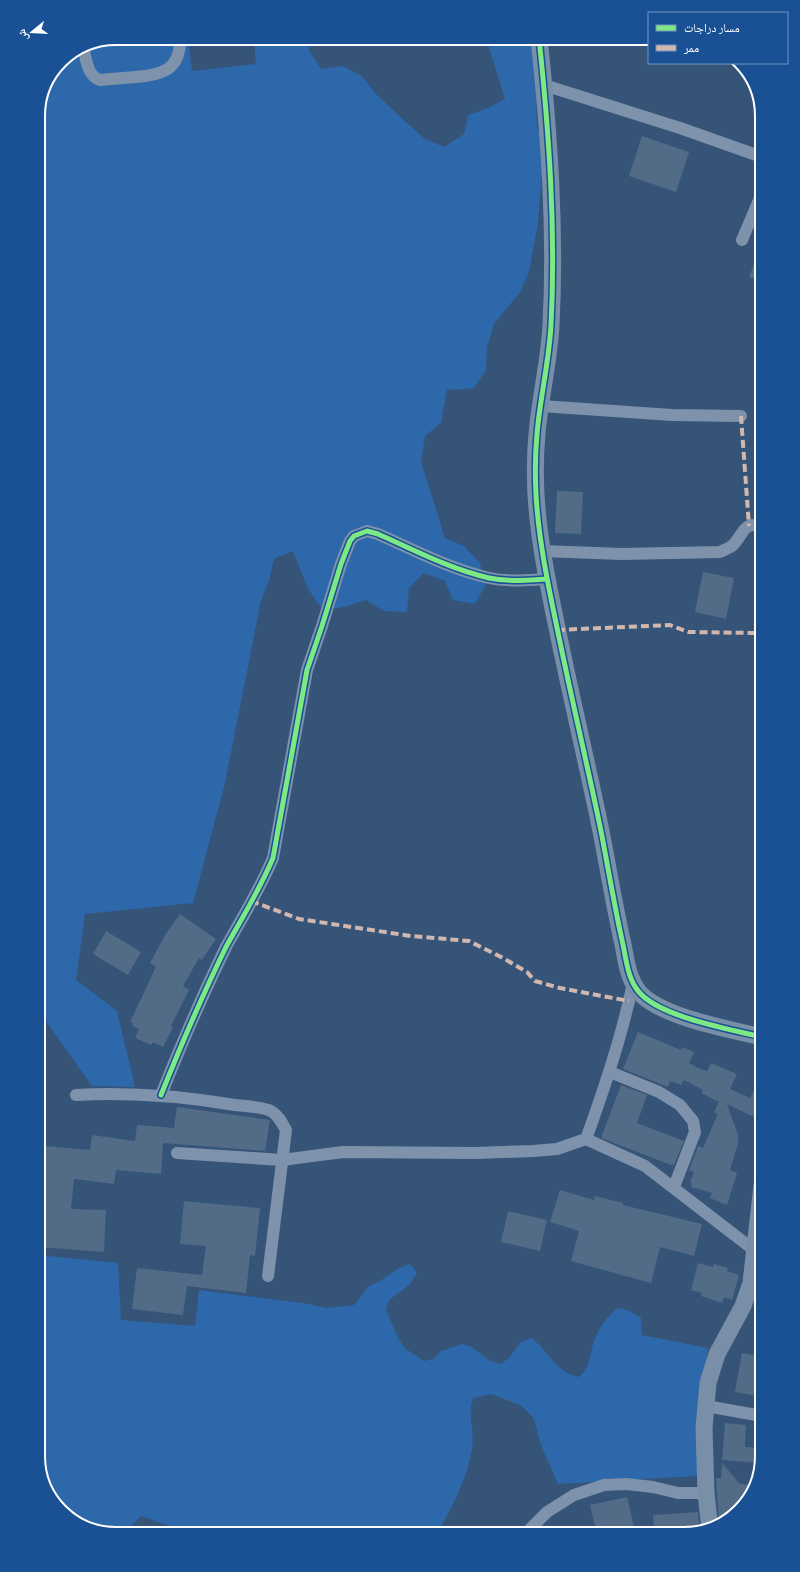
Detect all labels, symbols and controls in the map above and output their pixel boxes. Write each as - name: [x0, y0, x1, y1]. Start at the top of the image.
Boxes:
- north arrow: [12, 12, 52, 52]
- legend: [648, 12, 788, 64]
- text: مسار دراجات: [684, 20, 740, 35]
- text: ش: [14, 27, 32, 43]
- text: ممر: [683, 40, 699, 54]

